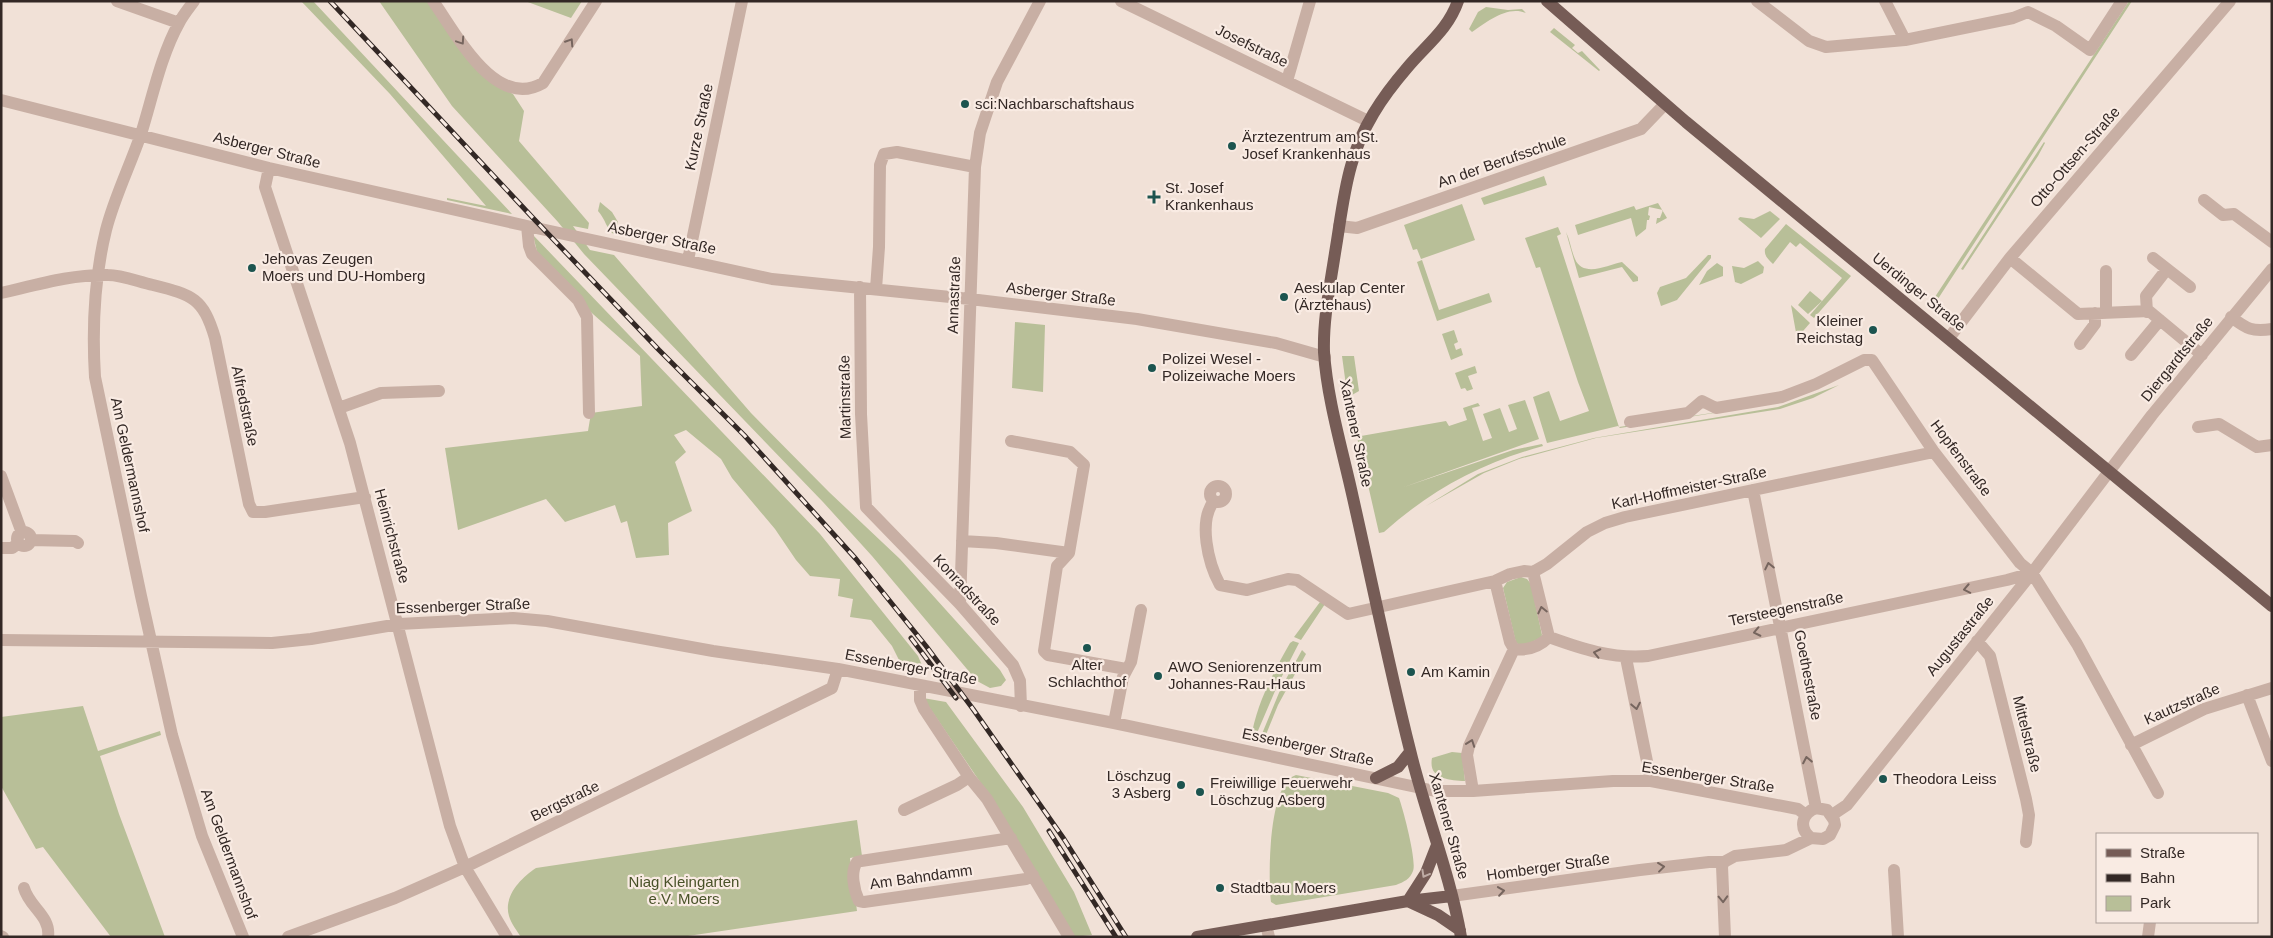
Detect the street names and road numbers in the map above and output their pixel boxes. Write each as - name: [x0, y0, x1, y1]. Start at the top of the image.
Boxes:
- street label: Josefstraße: [1213, 21, 1291, 70]
- street label: Kurze Straße: [681, 82, 716, 172]
- street label: Otto-Ottsen-Straße: [2026, 103, 2123, 210]
- street label: Asberger Straße: [212, 128, 323, 171]
- street label: An der Berufsschule: [1435, 131, 1568, 191]
- street label: Asberger Straße: [607, 218, 718, 257]
- street label: Uerdinger Straße: [1869, 249, 1969, 334]
- street label: Annastraße: [944, 256, 963, 334]
- street label: Asberger Straße: [1005, 278, 1117, 309]
- street label: Diergardtstraße: [2137, 313, 2216, 405]
- street label: Martinstraße: [835, 355, 854, 439]
- street label: Alfredstraße: [229, 364, 262, 448]
- street label: Xantener Straße: [1337, 377, 1376, 488]
- street label: Am Geldermannshof: [108, 396, 153, 535]
- street label: Hopfenstraße: [1927, 416, 1996, 499]
- street label: Karl-Hoffmeister-Straße: [1610, 463, 1768, 512]
- street label: Heinrichstraße: [372, 487, 413, 585]
- street label: Konradstraße: [930, 551, 1005, 629]
- street label: Tersteegenstraße: [1727, 588, 1845, 629]
- street label: Augustastraße: [1922, 592, 1997, 679]
- street label: Essenberger Straße: [396, 595, 530, 616]
- street label: Goethestraße: [1791, 628, 1826, 722]
- street label: Essenberger Straße: [844, 645, 979, 688]
- street label: Kautzstraße: [2141, 679, 2222, 728]
- street label: Mittelstraße: [2010, 694, 2045, 774]
- street label: Essenberger Straße: [1241, 724, 1376, 769]
- street label: Essenberger Straße: [1640, 758, 1776, 795]
- street label: Xantener Straße: [1426, 771, 1473, 881]
- street label: Bergstraße: [528, 777, 602, 824]
- street label: Am Geldermannshof: [198, 786, 261, 922]
- street label: Homberger Straße: [1485, 849, 1611, 884]
- street label: Am Bahndamm: [869, 861, 973, 892]

